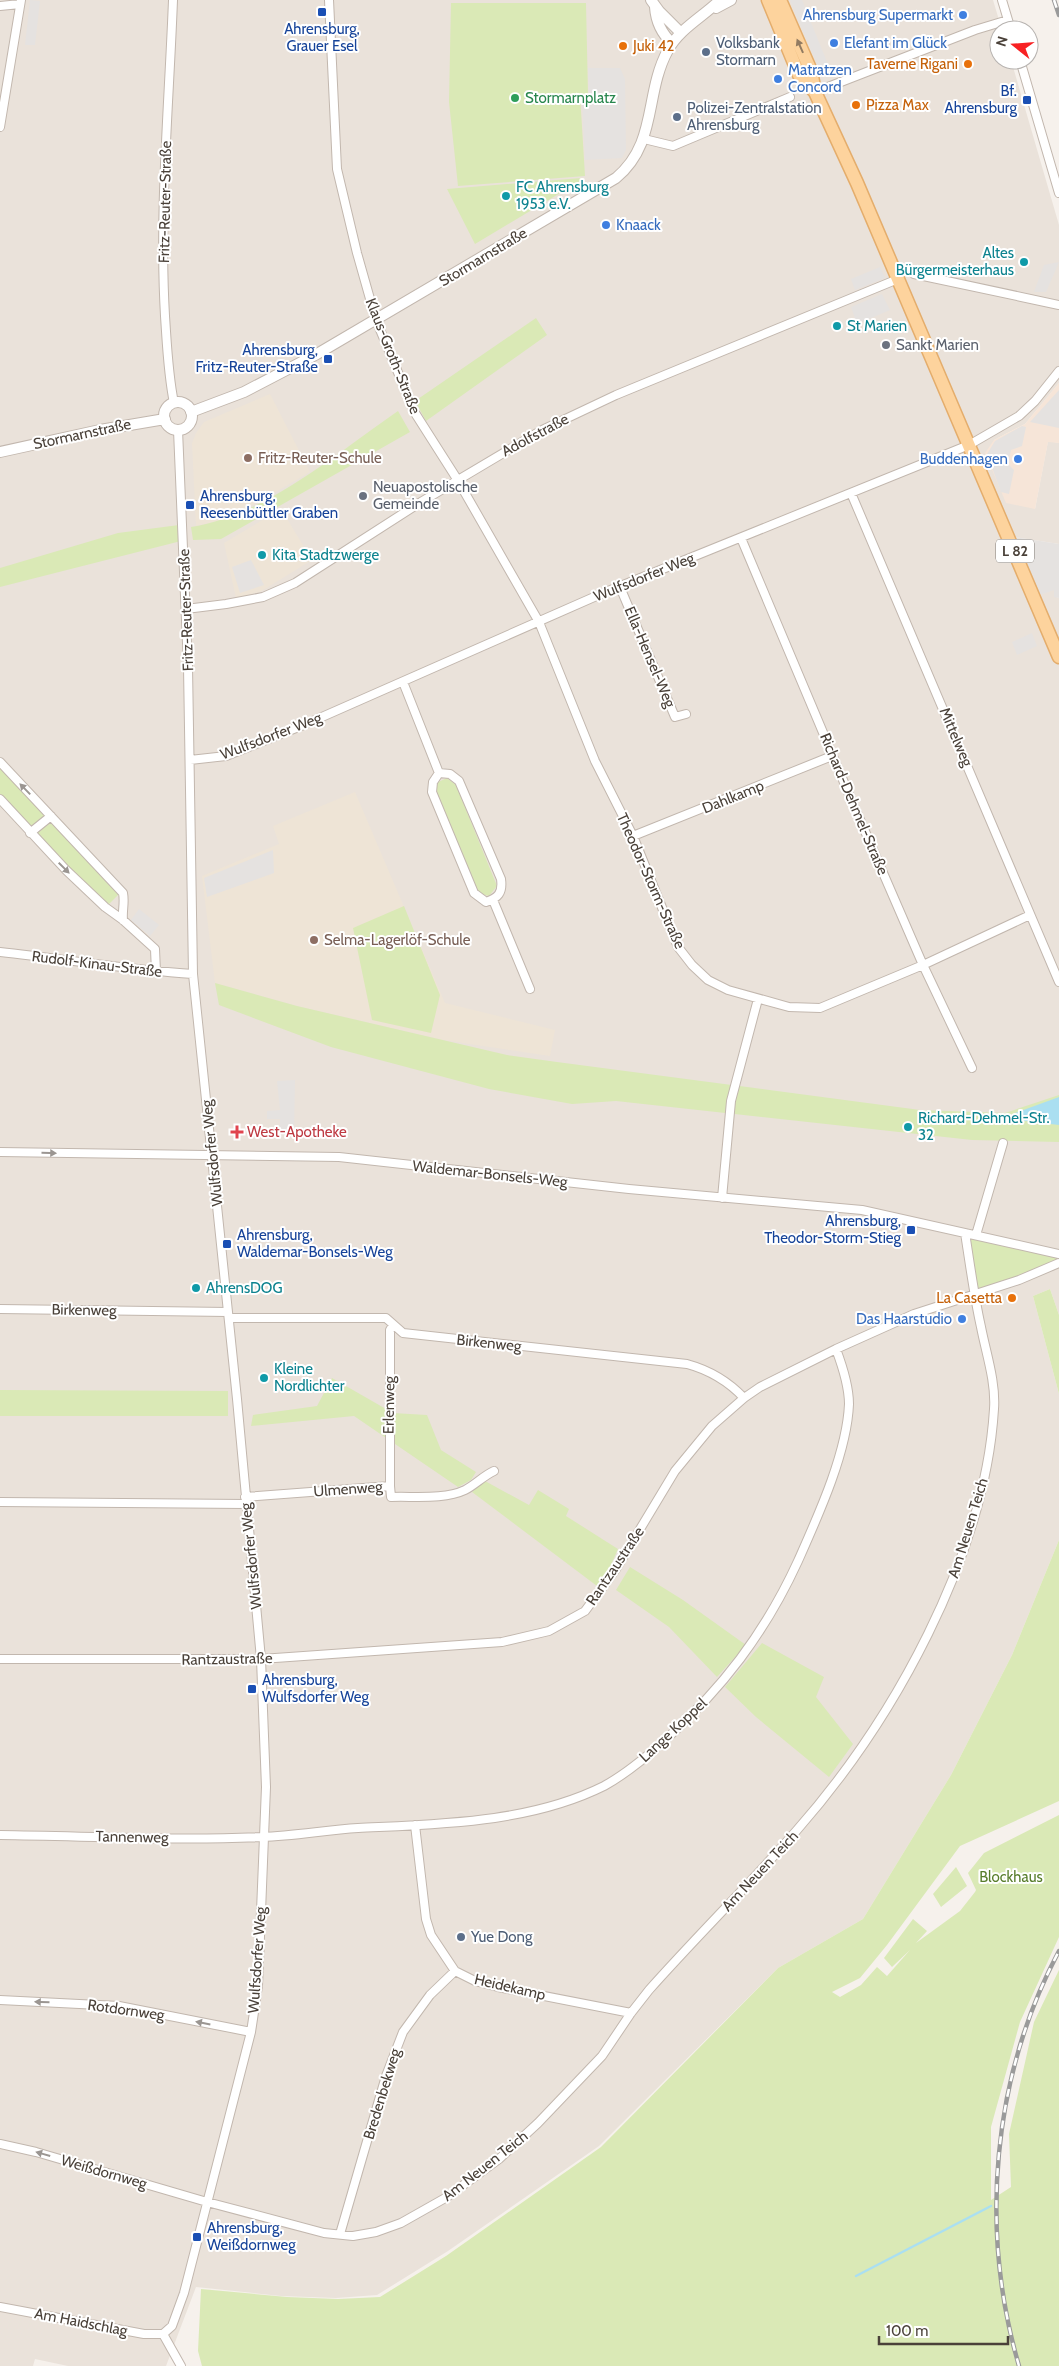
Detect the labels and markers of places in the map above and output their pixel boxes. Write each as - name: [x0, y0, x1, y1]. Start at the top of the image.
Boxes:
- marker: Ahrensburg, Grauer Esel: [316, 6, 328, 18]
- place label: Ahrensburg Supermarkt: [803, 6, 953, 24]
- marker: Ahrensburg Supermarkt: [957, 9, 969, 21]
- place label: Ahrensburg, Grauer Esel: [284, 20, 360, 55]
- place label: Volksbank Stormarn: [716, 34, 780, 69]
- place label: Elefant im Glück: [844, 34, 947, 52]
- place label: Juki 42: [632, 37, 674, 55]
- marker: Elefant im Glück: [828, 37, 840, 49]
- marker: Juki 42: [617, 40, 629, 52]
- marker: Volksbank Stormarn: [700, 46, 712, 58]
- place label: Taverne Rigani: [867, 55, 958, 73]
- marker: Taverne Rigani: [962, 58, 974, 70]
- place label: Matratzen Concord: [788, 61, 852, 96]
- marker: Matratzen Concord: [772, 73, 784, 85]
- place label: Bf. Ahrensburg: [945, 82, 1018, 117]
- place label: Stormarnplatz: [525, 89, 616, 107]
- marker: Stormarnplatz: [509, 92, 521, 104]
- marker: Bf. Ahrensburg: [1021, 94, 1033, 106]
- place label: Pizza Max: [866, 96, 929, 114]
- place label: Polizei-Zentralstation Ahrensburg: [687, 99, 822, 134]
- marker: Pizza Max: [850, 99, 862, 111]
- marker: Polizei-Zentralstation Ahrensburg: [671, 111, 683, 123]
- place label: FC Ahrensburg 1953 e.V.: [516, 178, 609, 213]
- marker: FC Ahrensburg 1953 e.V.: [500, 190, 512, 202]
- place label: Knaack: [616, 216, 661, 234]
- marker: Knaack: [600, 219, 612, 231]
- place label: Altes Bürgermeisterhaus: [896, 244, 1014, 279]
- marker: Altes Bürgermeisterhaus: [1018, 256, 1030, 268]
- place label: St Marien: [847, 317, 907, 335]
- marker: St Marien: [831, 320, 843, 332]
- place label: Sankt Marien: [896, 336, 979, 354]
- marker: Sankt Marien: [880, 339, 892, 351]
- place label: Ahrensburg, Fritz-Reuter-Straße: [195, 341, 318, 376]
- marker: Ahrensburg, Fritz-Reuter-Straße: [322, 353, 334, 365]
- place label: Fritz-Reuter-Schule: [258, 449, 382, 467]
- place label: Buddenhagen: [920, 450, 1008, 468]
- marker: Fritz-Reuter-Schule: [242, 452, 254, 464]
- marker: Buddenhagen: [1012, 453, 1024, 465]
- place label: Neuapostolische Gemeinde: [373, 478, 478, 513]
- place label: Ahrensburg, Reesenbüttler Graben: [200, 487, 338, 522]
- marker: Neuapostolische Gemeinde: [357, 490, 369, 502]
- marker: Ahrensburg, Reesenbüttler Graben: [184, 499, 196, 511]
- place label: Kita Stadtzwerge: [272, 546, 379, 564]
- marker: Kita Stadtzwerge: [256, 549, 268, 561]
- place label: Selma-Lagerlöf-Schule: [324, 931, 471, 949]
- marker: Selma-Lagerlöf-Schule: [308, 934, 320, 946]
- place label: Richard-Dehmel-Str. 32: [918, 1109, 1050, 1144]
- marker: Richard-Dehmel-Str. 32: [902, 1121, 914, 1133]
- place label: West-Apotheke: [247, 1123, 347, 1141]
- marker: West-Apotheke: [231, 1126, 243, 1138]
- place label: Ahrensburg, Theodor-Storm-Stieg: [764, 1212, 902, 1247]
- marker: Ahrensburg, Theodor-Storm-Stieg: [905, 1224, 917, 1236]
- place label: Ahrensburg, Waldemar-Bonsels-Weg: [237, 1226, 393, 1261]
- marker: Ahrensburg, Waldemar-Bonsels-Weg: [221, 1238, 233, 1250]
- place label: AhrensDOG: [206, 1279, 283, 1297]
- marker: AhrensDOG: [190, 1282, 202, 1294]
- place label: La Casetta: [936, 1289, 1003, 1307]
- marker: La Casetta: [1006, 1292, 1018, 1304]
- place label: Das Haarstudio: [856, 1310, 952, 1328]
- marker: Das Haarstudio: [956, 1313, 968, 1325]
- place label: Kleine Nordlichter: [274, 1360, 345, 1395]
- marker: Kleine Nordlichter: [258, 1372, 270, 1384]
- place label: Ahrensburg, Wulfsdorfer Weg: [262, 1671, 370, 1706]
- marker: Ahrensburg, Wulfsdorfer Weg: [246, 1683, 258, 1695]
- place label: Yue Dong: [470, 1928, 533, 1946]
- marker: Yue Dong: [455, 1931, 467, 1943]
- place label: Ahrensburg, Weißdornweg: [207, 2219, 296, 2254]
- marker: Ahrensburg, Weißdornweg: [191, 2231, 203, 2243]

